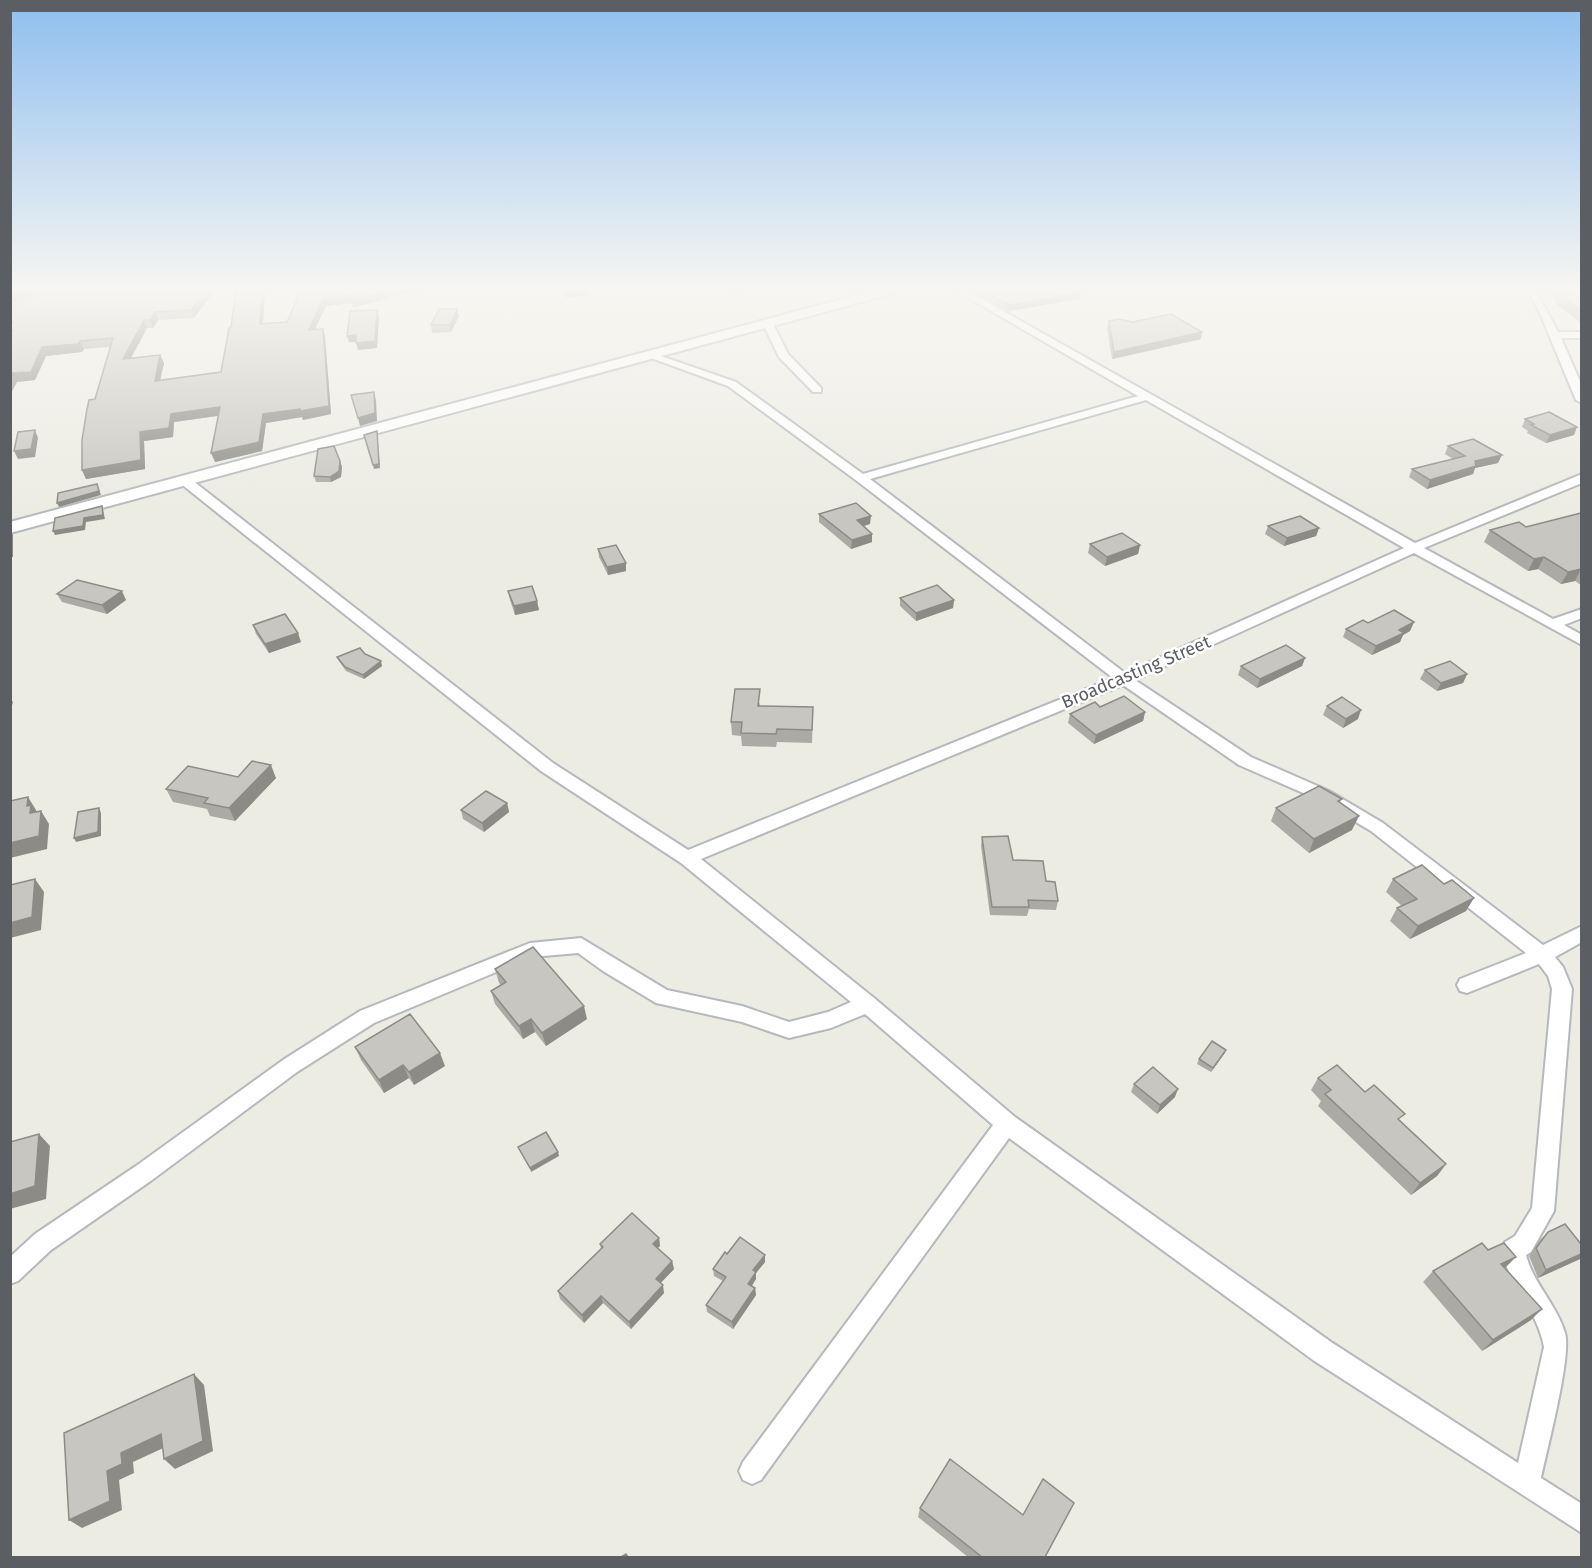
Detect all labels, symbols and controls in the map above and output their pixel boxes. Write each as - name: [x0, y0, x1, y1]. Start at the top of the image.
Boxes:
- street label: Broadcasting Street: [1058, 630, 1214, 713]

